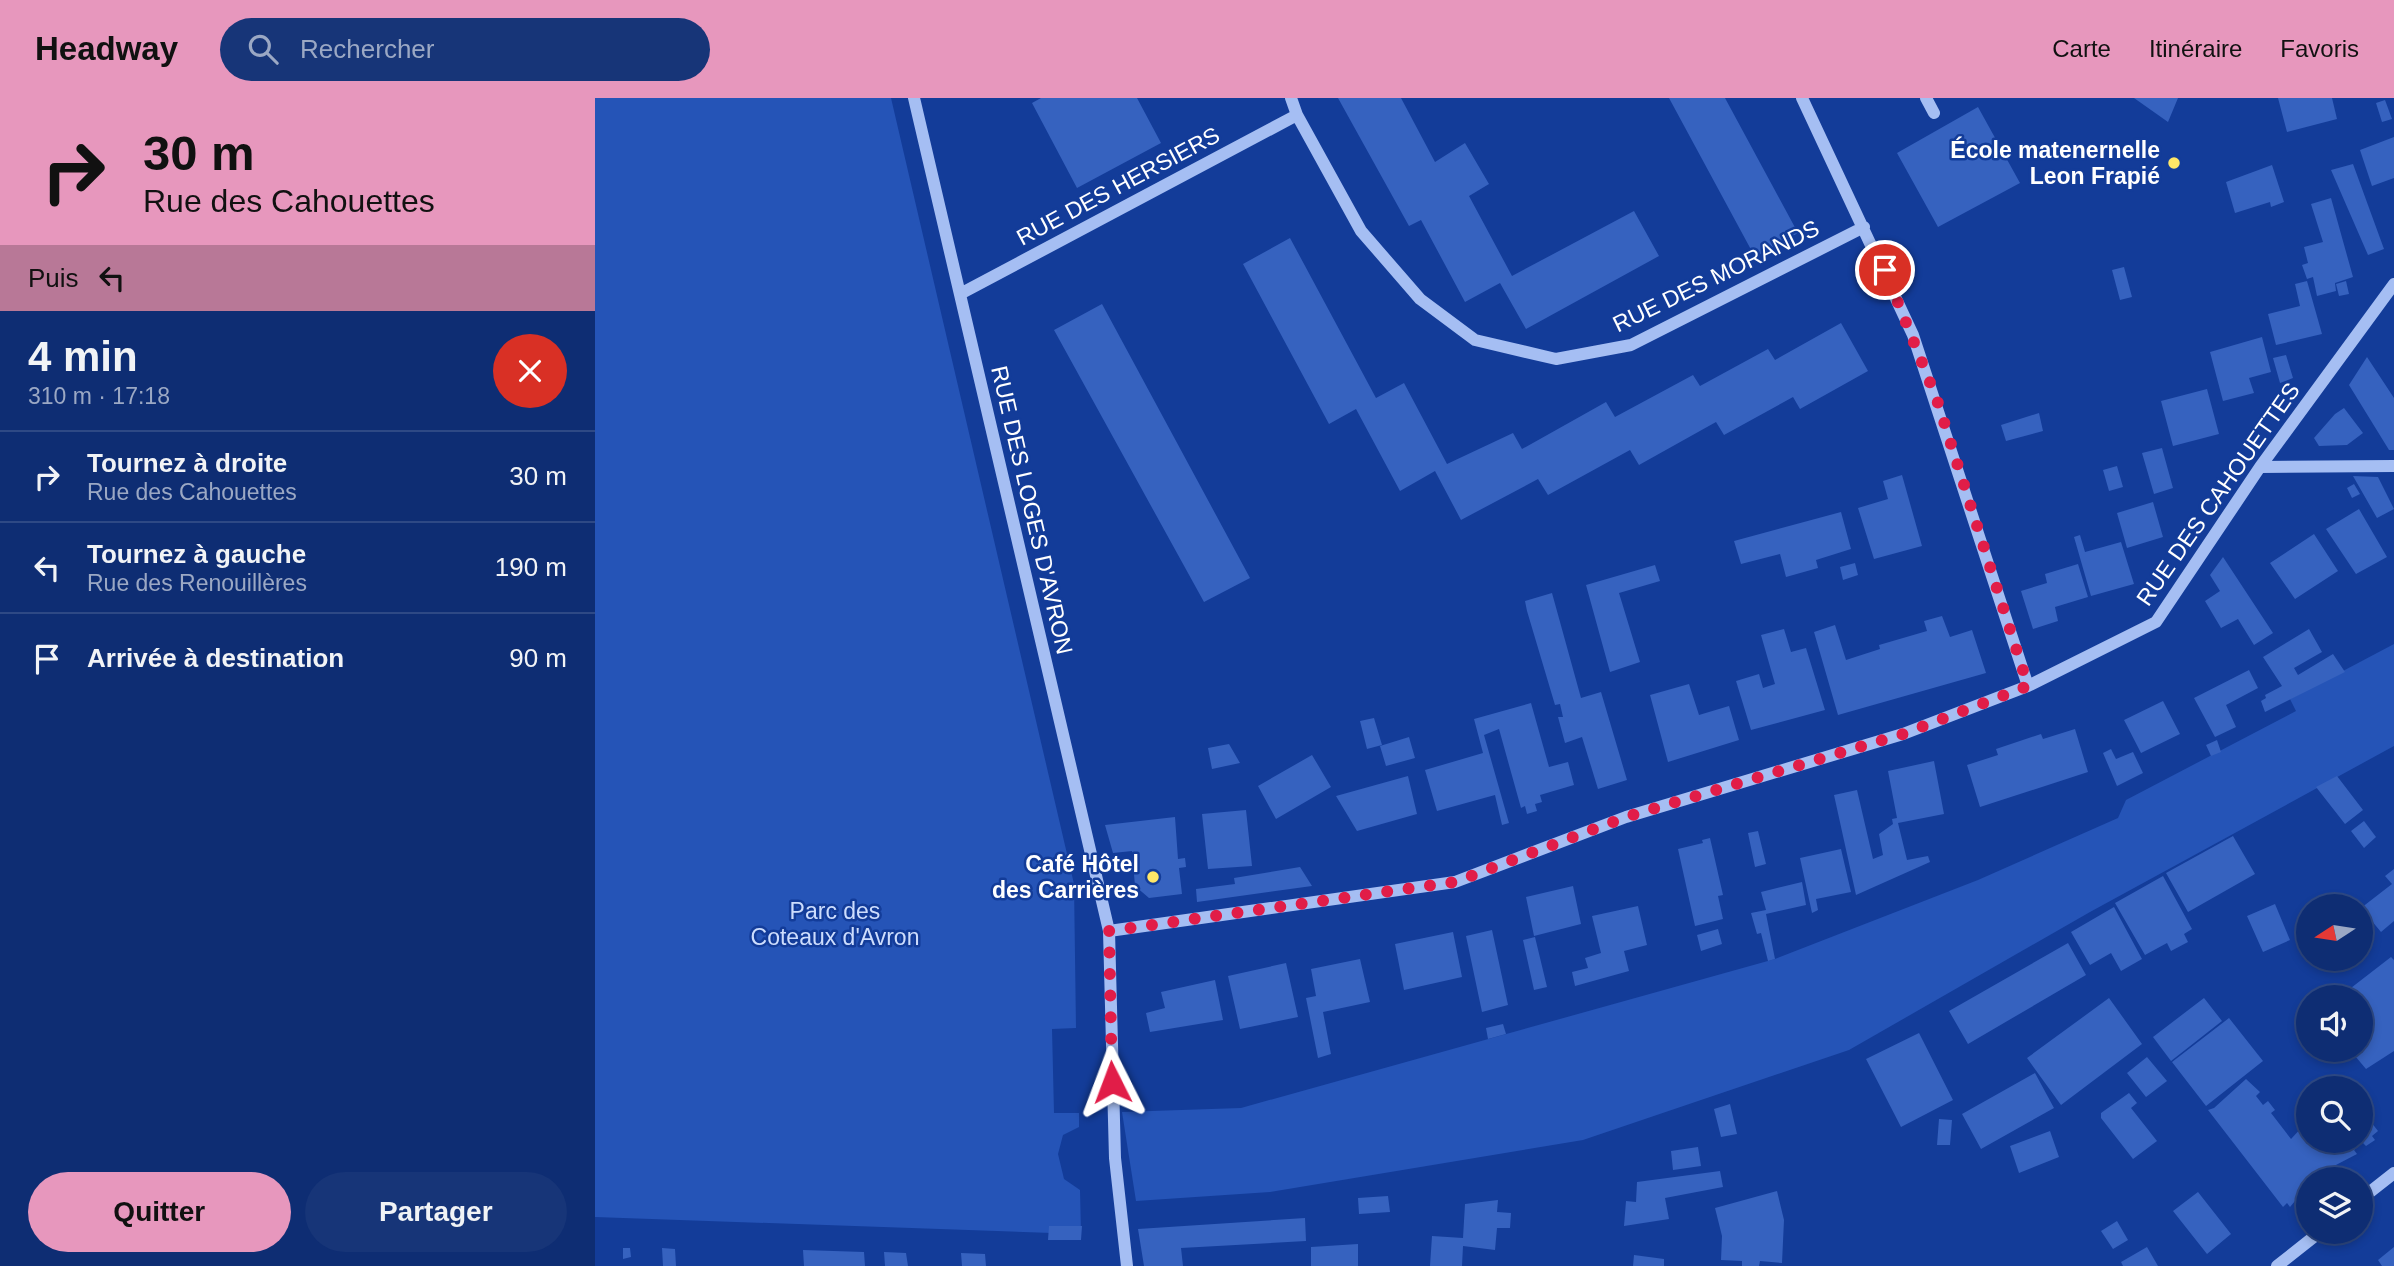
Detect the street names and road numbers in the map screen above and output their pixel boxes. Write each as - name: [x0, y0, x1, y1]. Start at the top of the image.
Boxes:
- street label: RUE DES HERSIERS: [1012, 121, 1224, 251]
- street label: RUE DES MORANDS: [1609, 215, 1823, 337]
- street label: RUE DES LOGES D'AVRON: [986, 363, 1078, 657]
- street label: RUE DES CAHOUETTES: [2131, 378, 2305, 610]

